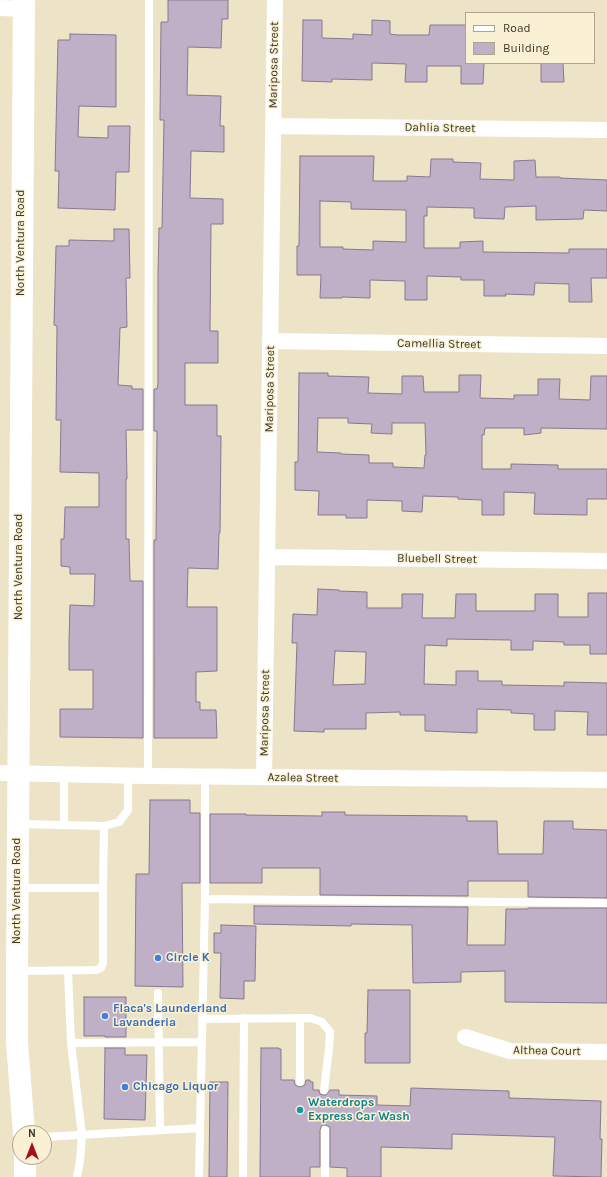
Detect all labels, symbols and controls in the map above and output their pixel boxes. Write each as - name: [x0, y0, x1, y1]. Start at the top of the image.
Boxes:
- legend: [465, 12, 595, 64]
- street label: Mariposa Street: [266, 21, 282, 109]
- text: Road: [503, 21, 531, 35]
- text: Building: [503, 41, 549, 55]
- street label: Dahlia Street: [404, 120, 476, 136]
- street label: North Ventura Road: [14, 190, 28, 296]
- street label: Camellia Street: [397, 336, 481, 352]
- street label: Mariposa Street: [262, 345, 278, 433]
- street label: North Ventura Road: [12, 514, 26, 620]
- street label: Bluebell Street: [397, 551, 477, 567]
- street label: Mariposa Street: [257, 669, 273, 757]
- street label: Azalea Street: [267, 770, 339, 786]
- street label: North Ventura Road: [10, 838, 24, 944]
- place label: Circle K: [166, 951, 209, 965]
- marker: Circle K: [153, 953, 163, 963]
- place label: Flaca's Launderland Lavanderia: [113, 1002, 227, 1030]
- marker: Flaca's Launderland Lavanderia: [100, 1011, 110, 1021]
- street label: Althea Court: [513, 1043, 581, 1059]
- place label: Chicago Liquor: [133, 1080, 218, 1094]
- marker: Chicago Liquor: [120, 1082, 130, 1092]
- place label: Waterdrops Express Car Wash: [308, 1096, 410, 1124]
- marker: Waterdrops Express Car Wash: [295, 1105, 305, 1115]
- north arrow: [12, 1125, 52, 1165]
- text: N: [28, 1127, 36, 1140]

